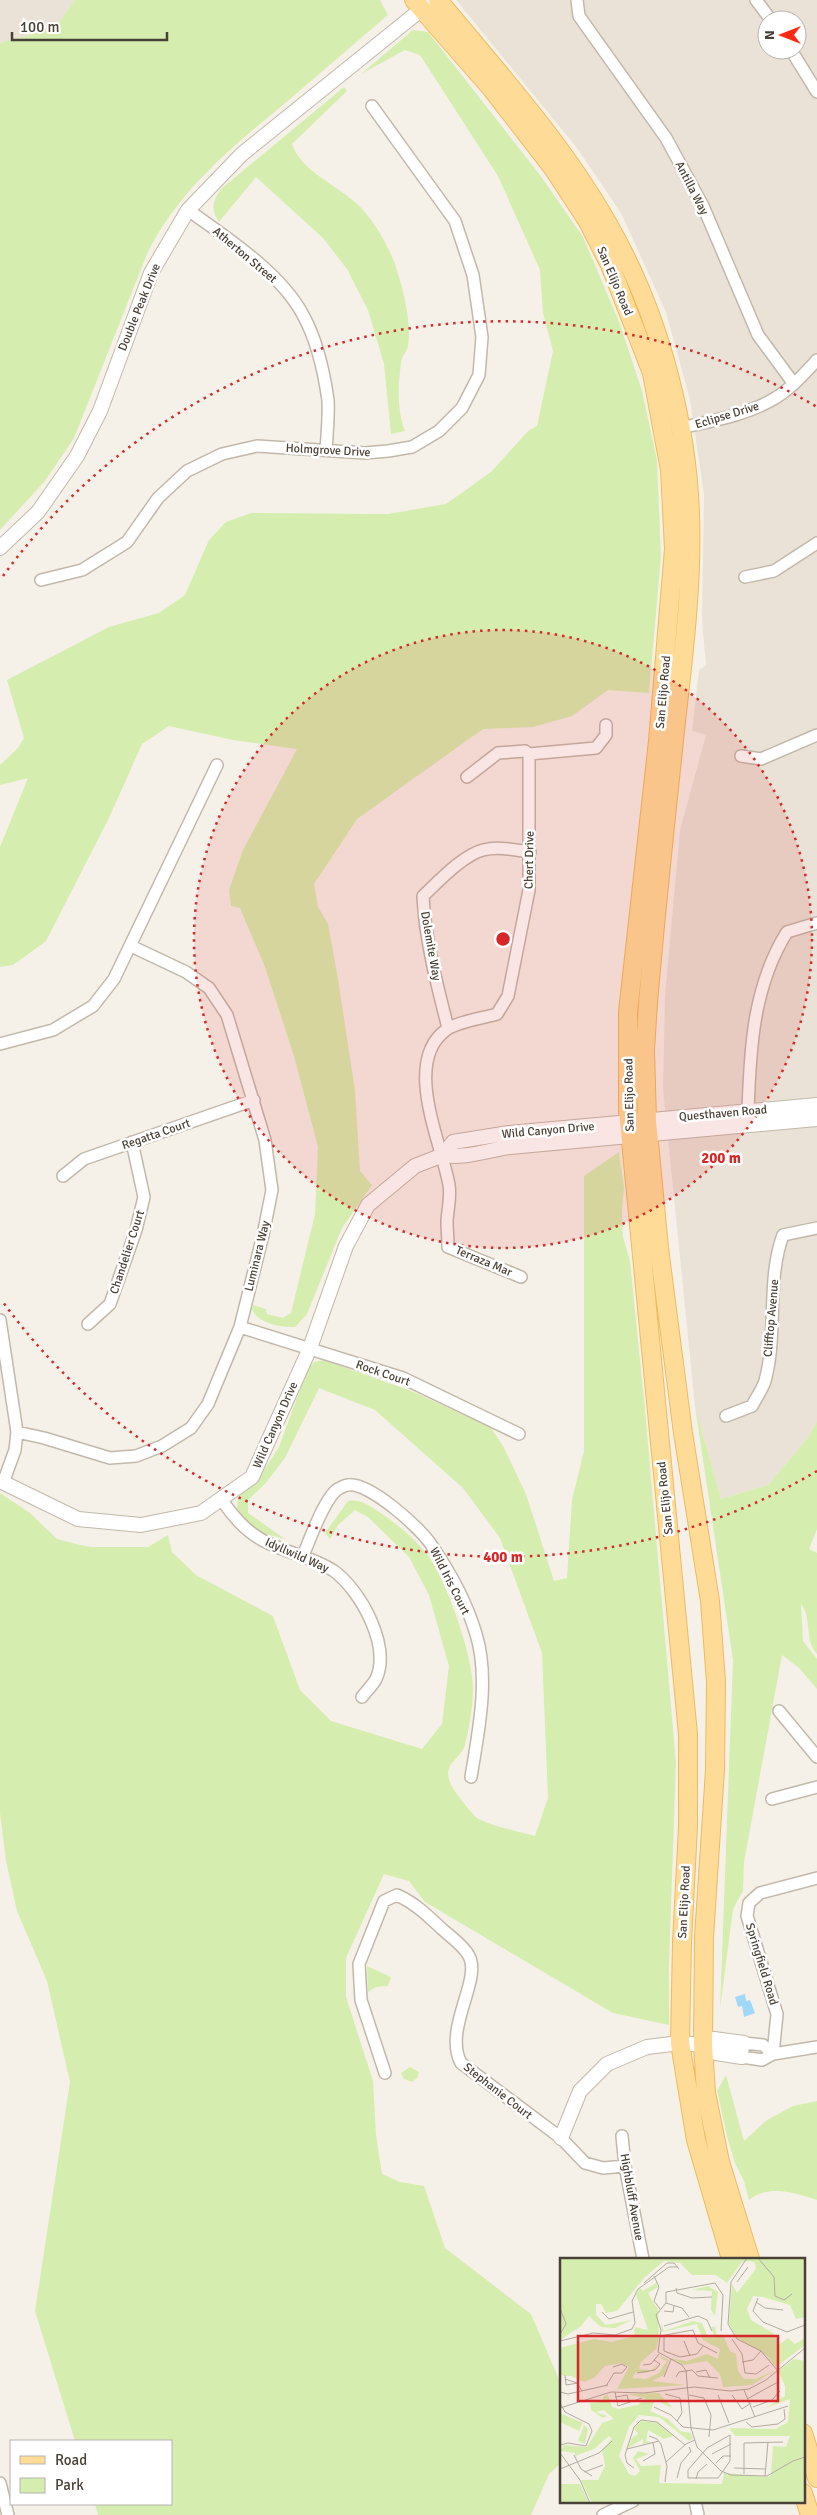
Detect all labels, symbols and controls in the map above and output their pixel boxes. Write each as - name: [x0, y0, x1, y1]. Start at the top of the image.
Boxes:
- scale bar: [12, 10, 168, 42]
- north arrow: [757, 10, 807, 60]
- text: 100 m: [20, 18, 60, 36]
- text: N: [761, 30, 778, 40]
- street label: Antilla Way: [672, 159, 712, 218]
- street label: Atherton Street: [209, 224, 280, 287]
- street label: San Elijo Road: [593, 245, 636, 318]
- street label: Double Peak Drive: [115, 261, 164, 353]
- street label: Eclipse Drive: [693, 399, 761, 432]
- street label: Holmgrove Drive: [285, 441, 371, 460]
- street label: San Elijo Road: [653, 655, 674, 729]
- street label: Chert Drive: [521, 831, 538, 889]
- street label: Dolemite Way: [417, 910, 444, 982]
- centre of rings: [494, 930, 512, 948]
- street label: San Elijo Road: [621, 1058, 638, 1132]
- street label: Questhaven Road: [678, 1102, 768, 1125]
- street label: Regatta Court: [120, 1116, 192, 1153]
- street label: Wild Canyon Drive: [501, 1119, 595, 1142]
- text: 200 m: [701, 1149, 741, 1167]
- street label: Chandelier Court: [107, 1208, 148, 1296]
- street label: Luminara Way: [241, 1219, 274, 1293]
- street label: Terraza Mar: [453, 1243, 515, 1280]
- street label: Clifftop Avenue: [761, 1278, 782, 1358]
- street label: Rock Court: [354, 1357, 412, 1390]
- street label: Wild Canyon Drive: [250, 1380, 301, 1471]
- street label: San Elijo Road: [654, 1461, 677, 1535]
- street label: Idyllwild Way: [263, 1535, 331, 1576]
- street label: Wild Iris Court: [426, 1545, 473, 1618]
- text: 400 m: [483, 1548, 523, 1566]
- street label: San Elijo Road: [675, 1865, 694, 1939]
- street label: Springfield Road: [742, 1921, 781, 2007]
- street label: Stephanie Court: [460, 2060, 535, 2123]
- street label: Highbluff Avenue: [616, 2152, 647, 2242]
- inset map: [560, 2258, 804, 2502]
- legend: [10, 2440, 172, 2505]
- text: Road: [55, 2451, 87, 2469]
- text: Park: [55, 2476, 84, 2494]

